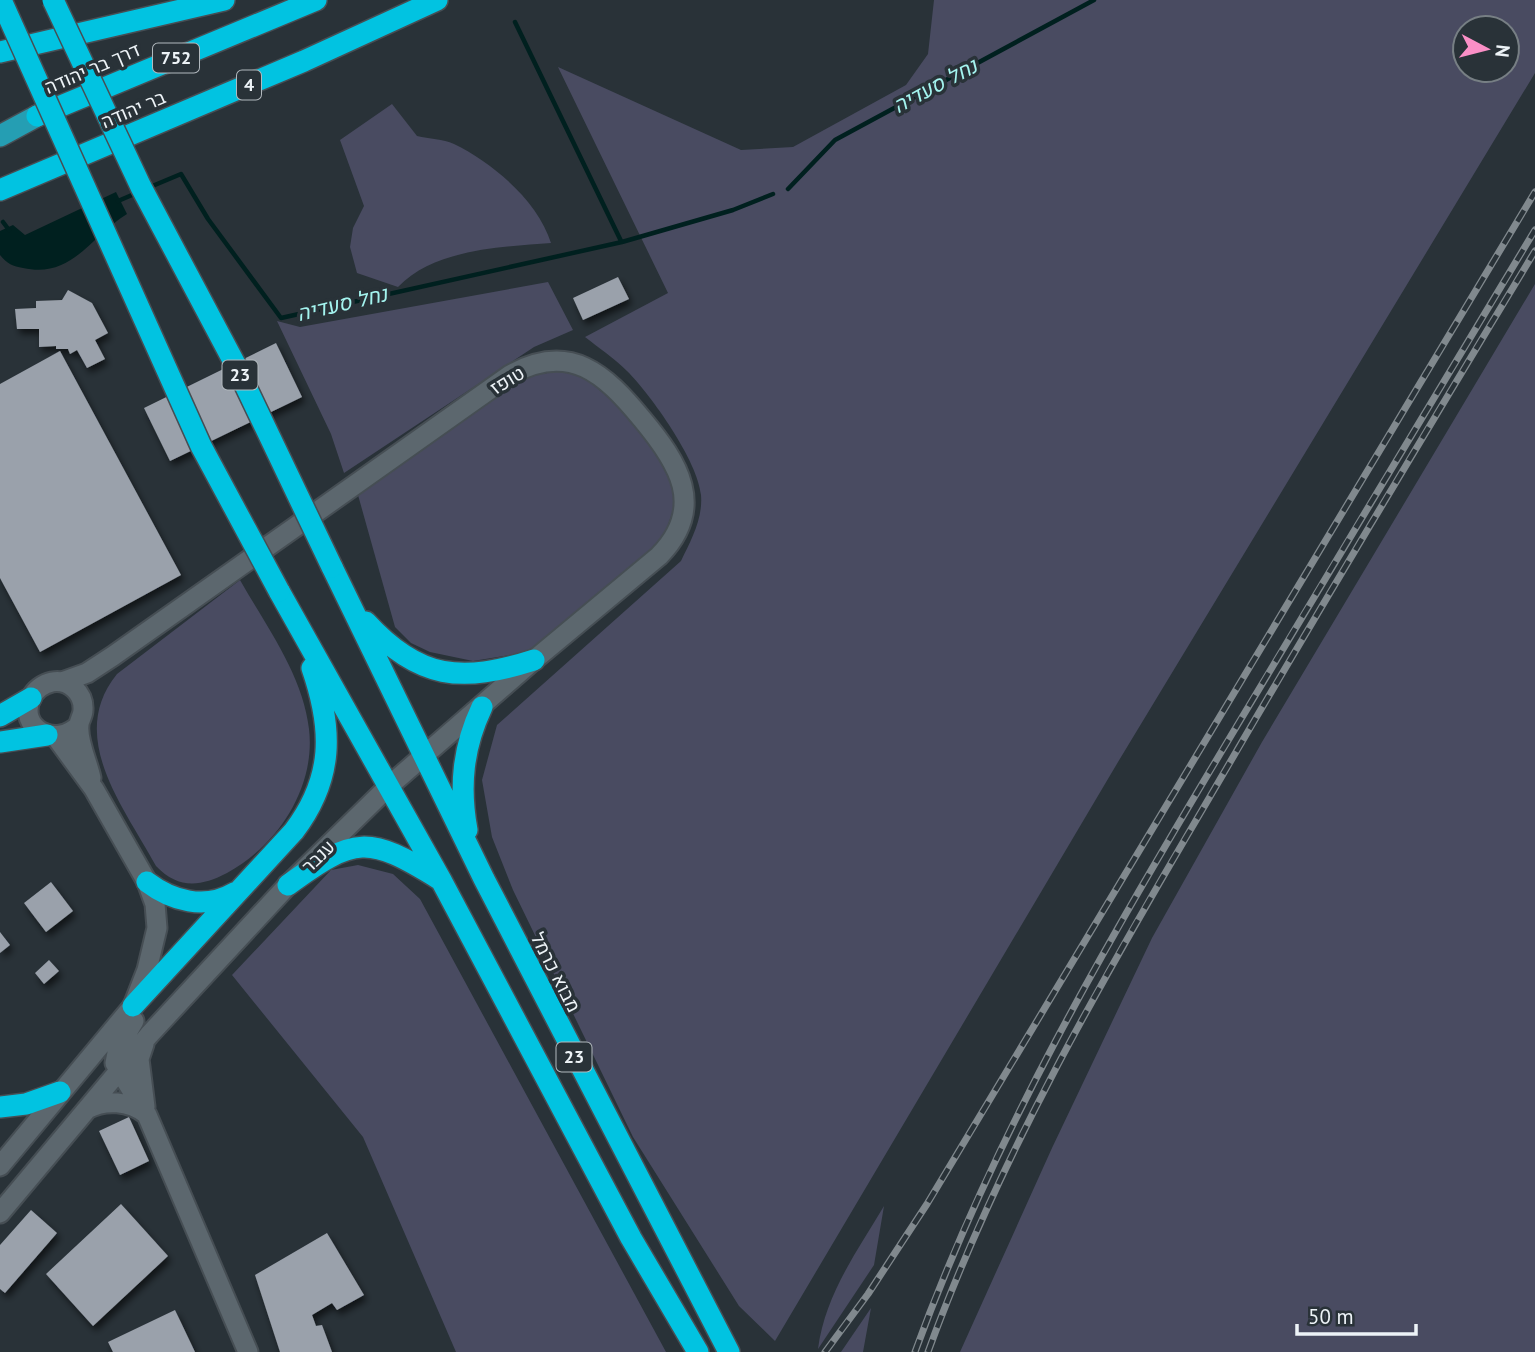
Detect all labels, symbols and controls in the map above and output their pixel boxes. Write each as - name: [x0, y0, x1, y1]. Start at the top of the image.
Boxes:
- north arrow: [1451, 14, 1521, 84]
- street label: דרך בר יהודה: [41, 37, 144, 99]
- text: N: [1490, 43, 1516, 59]
- road number: 752: [153, 44, 199, 72]
- water label: נחל סעדיה: [888, 51, 983, 119]
- road number: 4: [237, 70, 261, 100]
- street label: בר יהודה: [97, 85, 169, 133]
- water label: נחל סעדיה: [294, 280, 391, 327]
- road number: 23: [222, 360, 258, 390]
- street label: טופז: [485, 360, 529, 400]
- street label: ענבר: [296, 834, 340, 878]
- street label: מבוא כרמל: [526, 928, 586, 1016]
- road number: 23: [556, 1042, 592, 1072]
- scale bar: [1297, 1292, 1416, 1336]
- text: 50 m: [1308, 1303, 1354, 1330]

